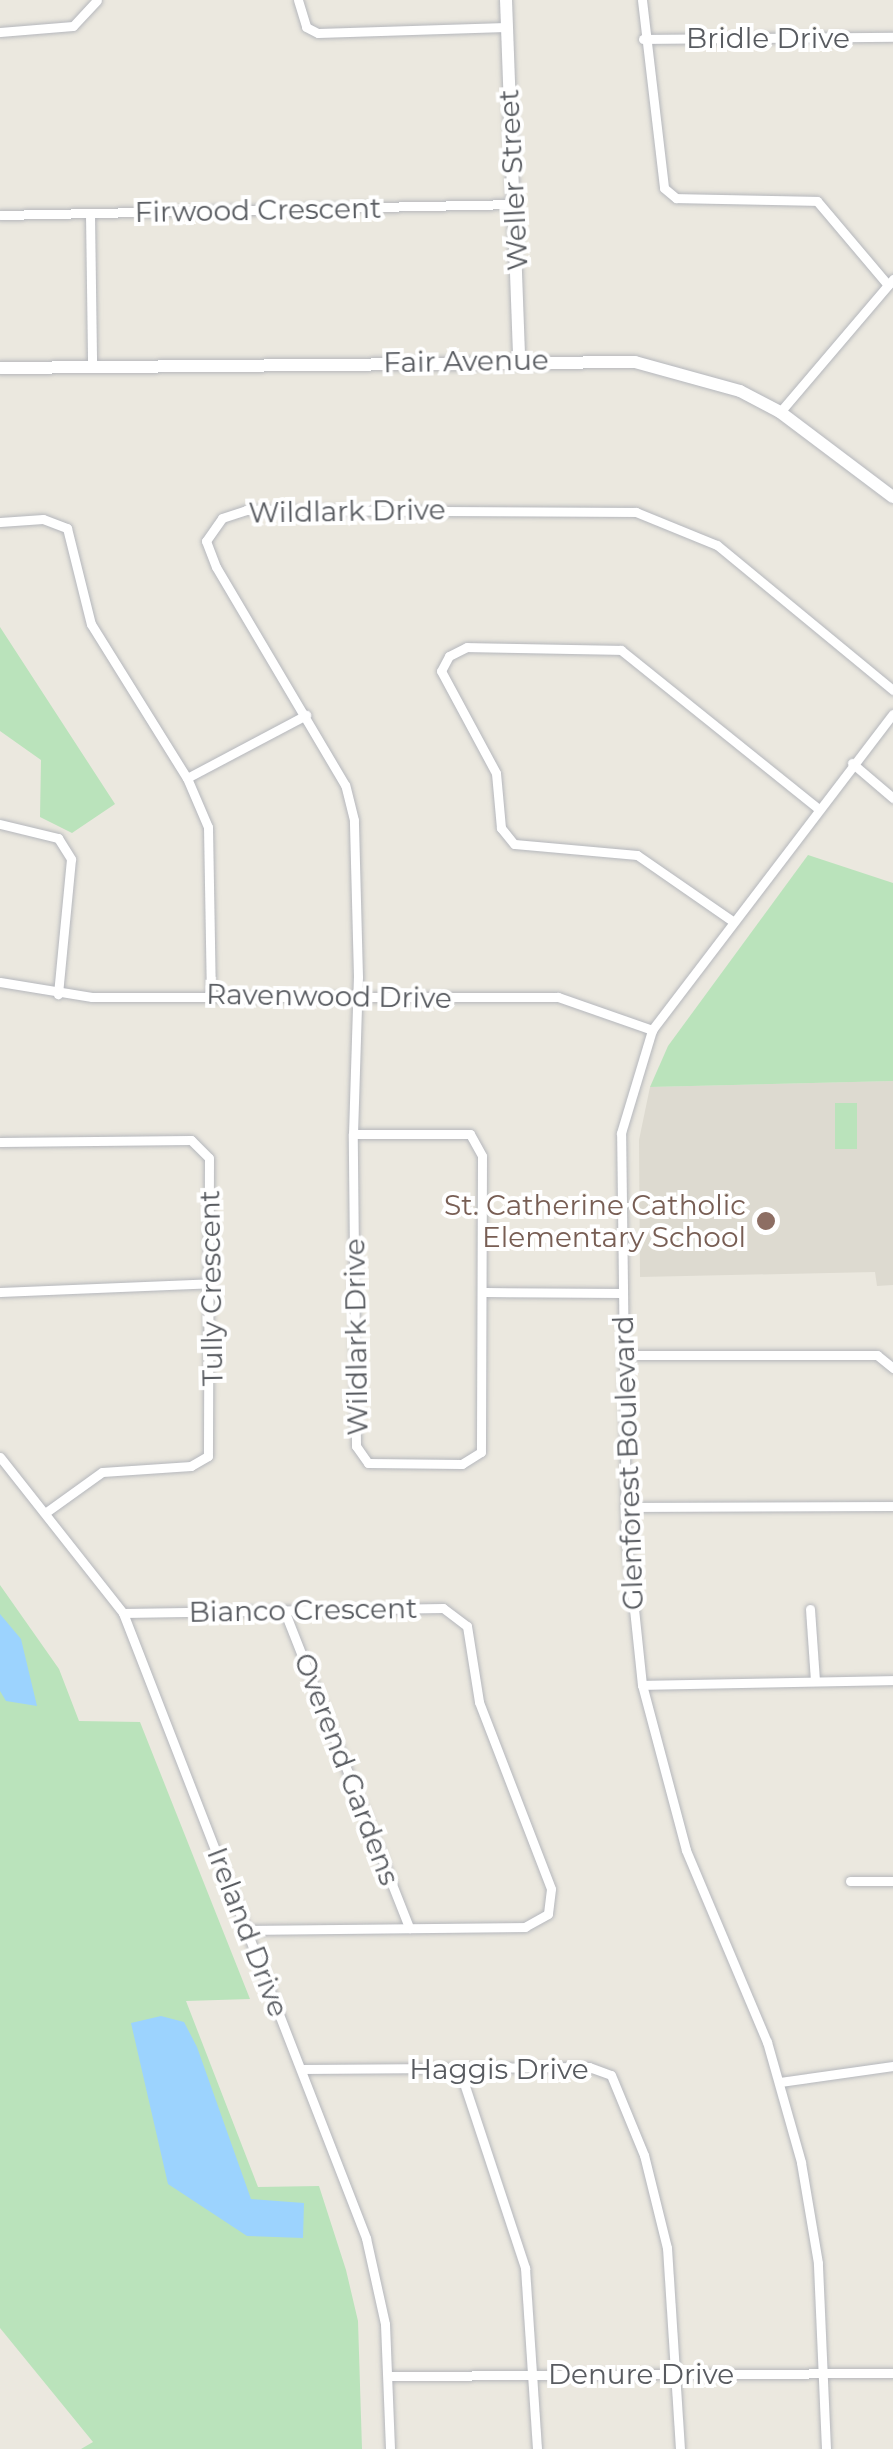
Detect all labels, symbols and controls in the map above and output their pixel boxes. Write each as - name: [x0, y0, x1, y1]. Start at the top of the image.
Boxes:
- street label: Bridle Drive: [686, 21, 850, 55]
- street label: Weller Street: [491, 88, 535, 272]
- street label: Firwood Crescent: [134, 191, 382, 229]
- street label: Fair Avenue: [383, 343, 549, 379]
- street label: Wildlark Drive: [248, 492, 446, 530]
- street label: Ravenwood Drive: [206, 977, 452, 1015]
- place label: St. Catherine Catholic Elementary School: [444, 1188, 746, 1254]
- street label: Tully Crescent: [192, 1190, 230, 1386]
- marker: St. Catherine Catholic Elementary School: [755, 1210, 777, 1232]
- street label: Wildlark Drive: [337, 1238, 375, 1436]
- street label: Glenforest Boulevard: [606, 1315, 650, 1611]
- street label: Bianco Crescent: [188, 1591, 418, 1629]
- street label: Overend Gardens: [287, 1648, 407, 1890]
- street label: Ireland Drive: [200, 1842, 296, 2022]
- street label: Haggis Drive: [409, 2052, 589, 2086]
- street label: Denure Drive: [548, 2357, 734, 2391]

